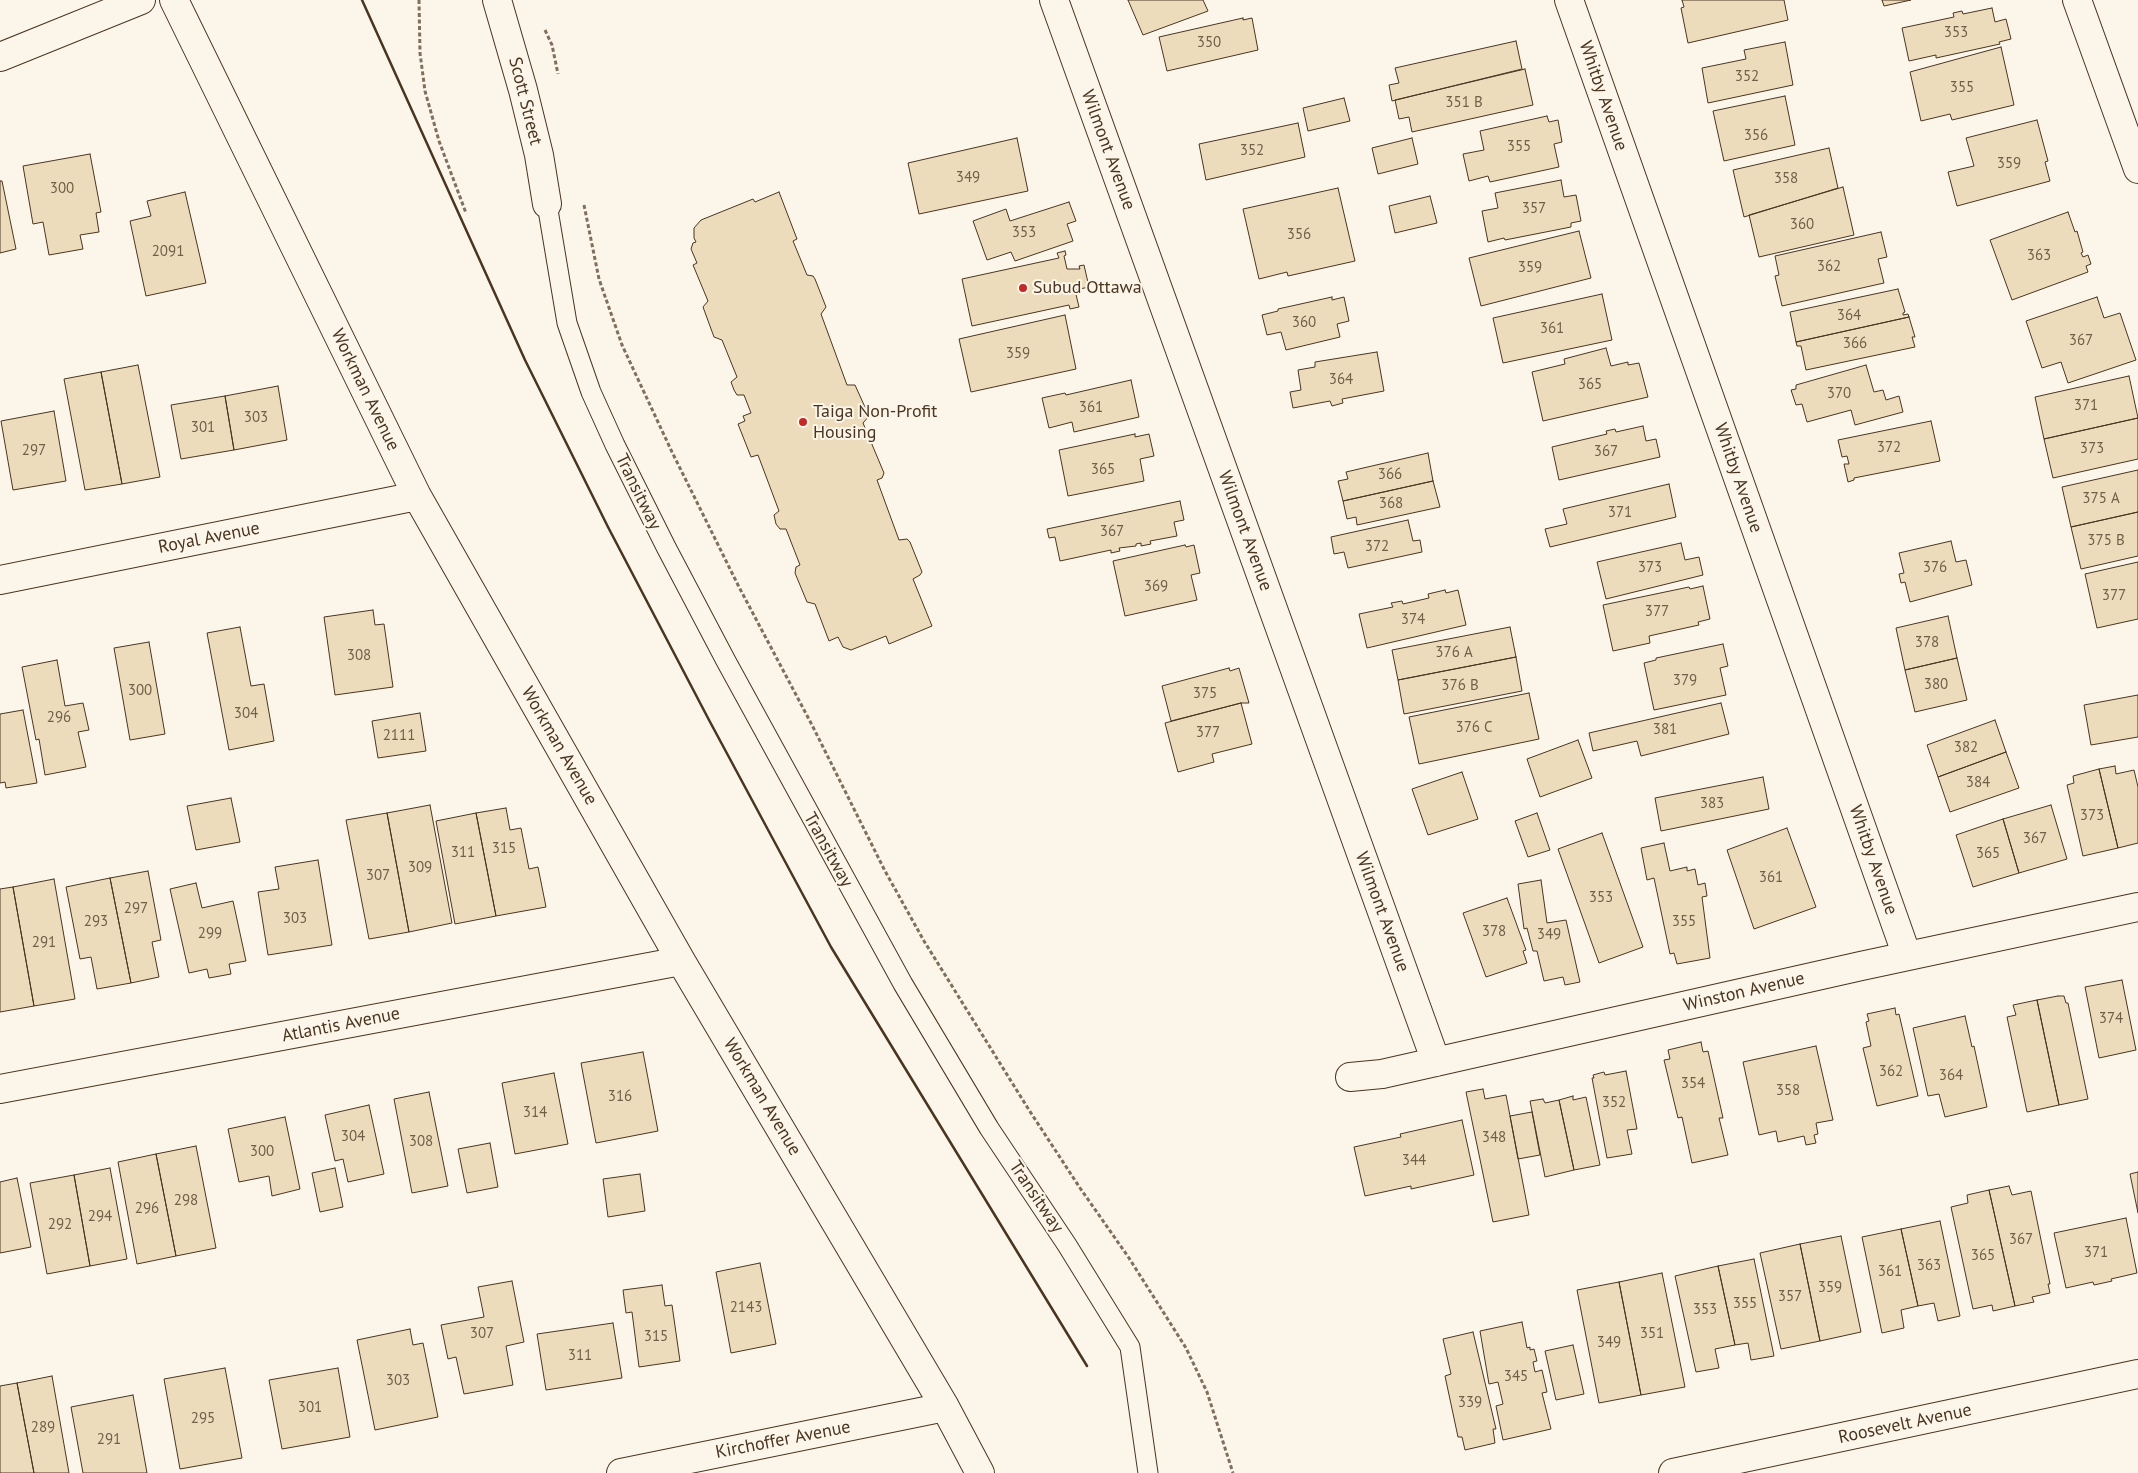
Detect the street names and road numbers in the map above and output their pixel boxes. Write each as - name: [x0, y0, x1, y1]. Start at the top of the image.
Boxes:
- street label: Whitby Avenue: [1574, 38, 1632, 154]
- street label: Scott Street: [504, 55, 546, 147]
- street label: Wilmont Avenue: [1076, 87, 1140, 213]
- street label: Workman Avenue: [326, 326, 404, 454]
- street label: Whitby Avenue: [1709, 420, 1767, 536]
- street label: Transitway: [610, 450, 666, 534]
- street label: Wilmont Avenue: [1213, 468, 1277, 594]
- street label: Royal Avenue: [156, 518, 262, 558]
- street label: Workman Avenue: [516, 683, 602, 809]
- street label: Whitby Avenue: [1844, 802, 1902, 918]
- street label: Transitway: [799, 809, 857, 891]
- street label: Wilmont Avenue: [1350, 849, 1414, 975]
- street label: Winston Avenue: [1681, 968, 1807, 1016]
- street label: Atlantis Avenue: [280, 1003, 402, 1047]
- street label: Workman Avenue: [719, 1034, 805, 1160]
- street label: Transitway: [1004, 1157, 1068, 1237]
- street label: Roosevelt Avenue: [1837, 1399, 1973, 1449]
- street label: Kirchoffer Avenue: [714, 1416, 852, 1464]

